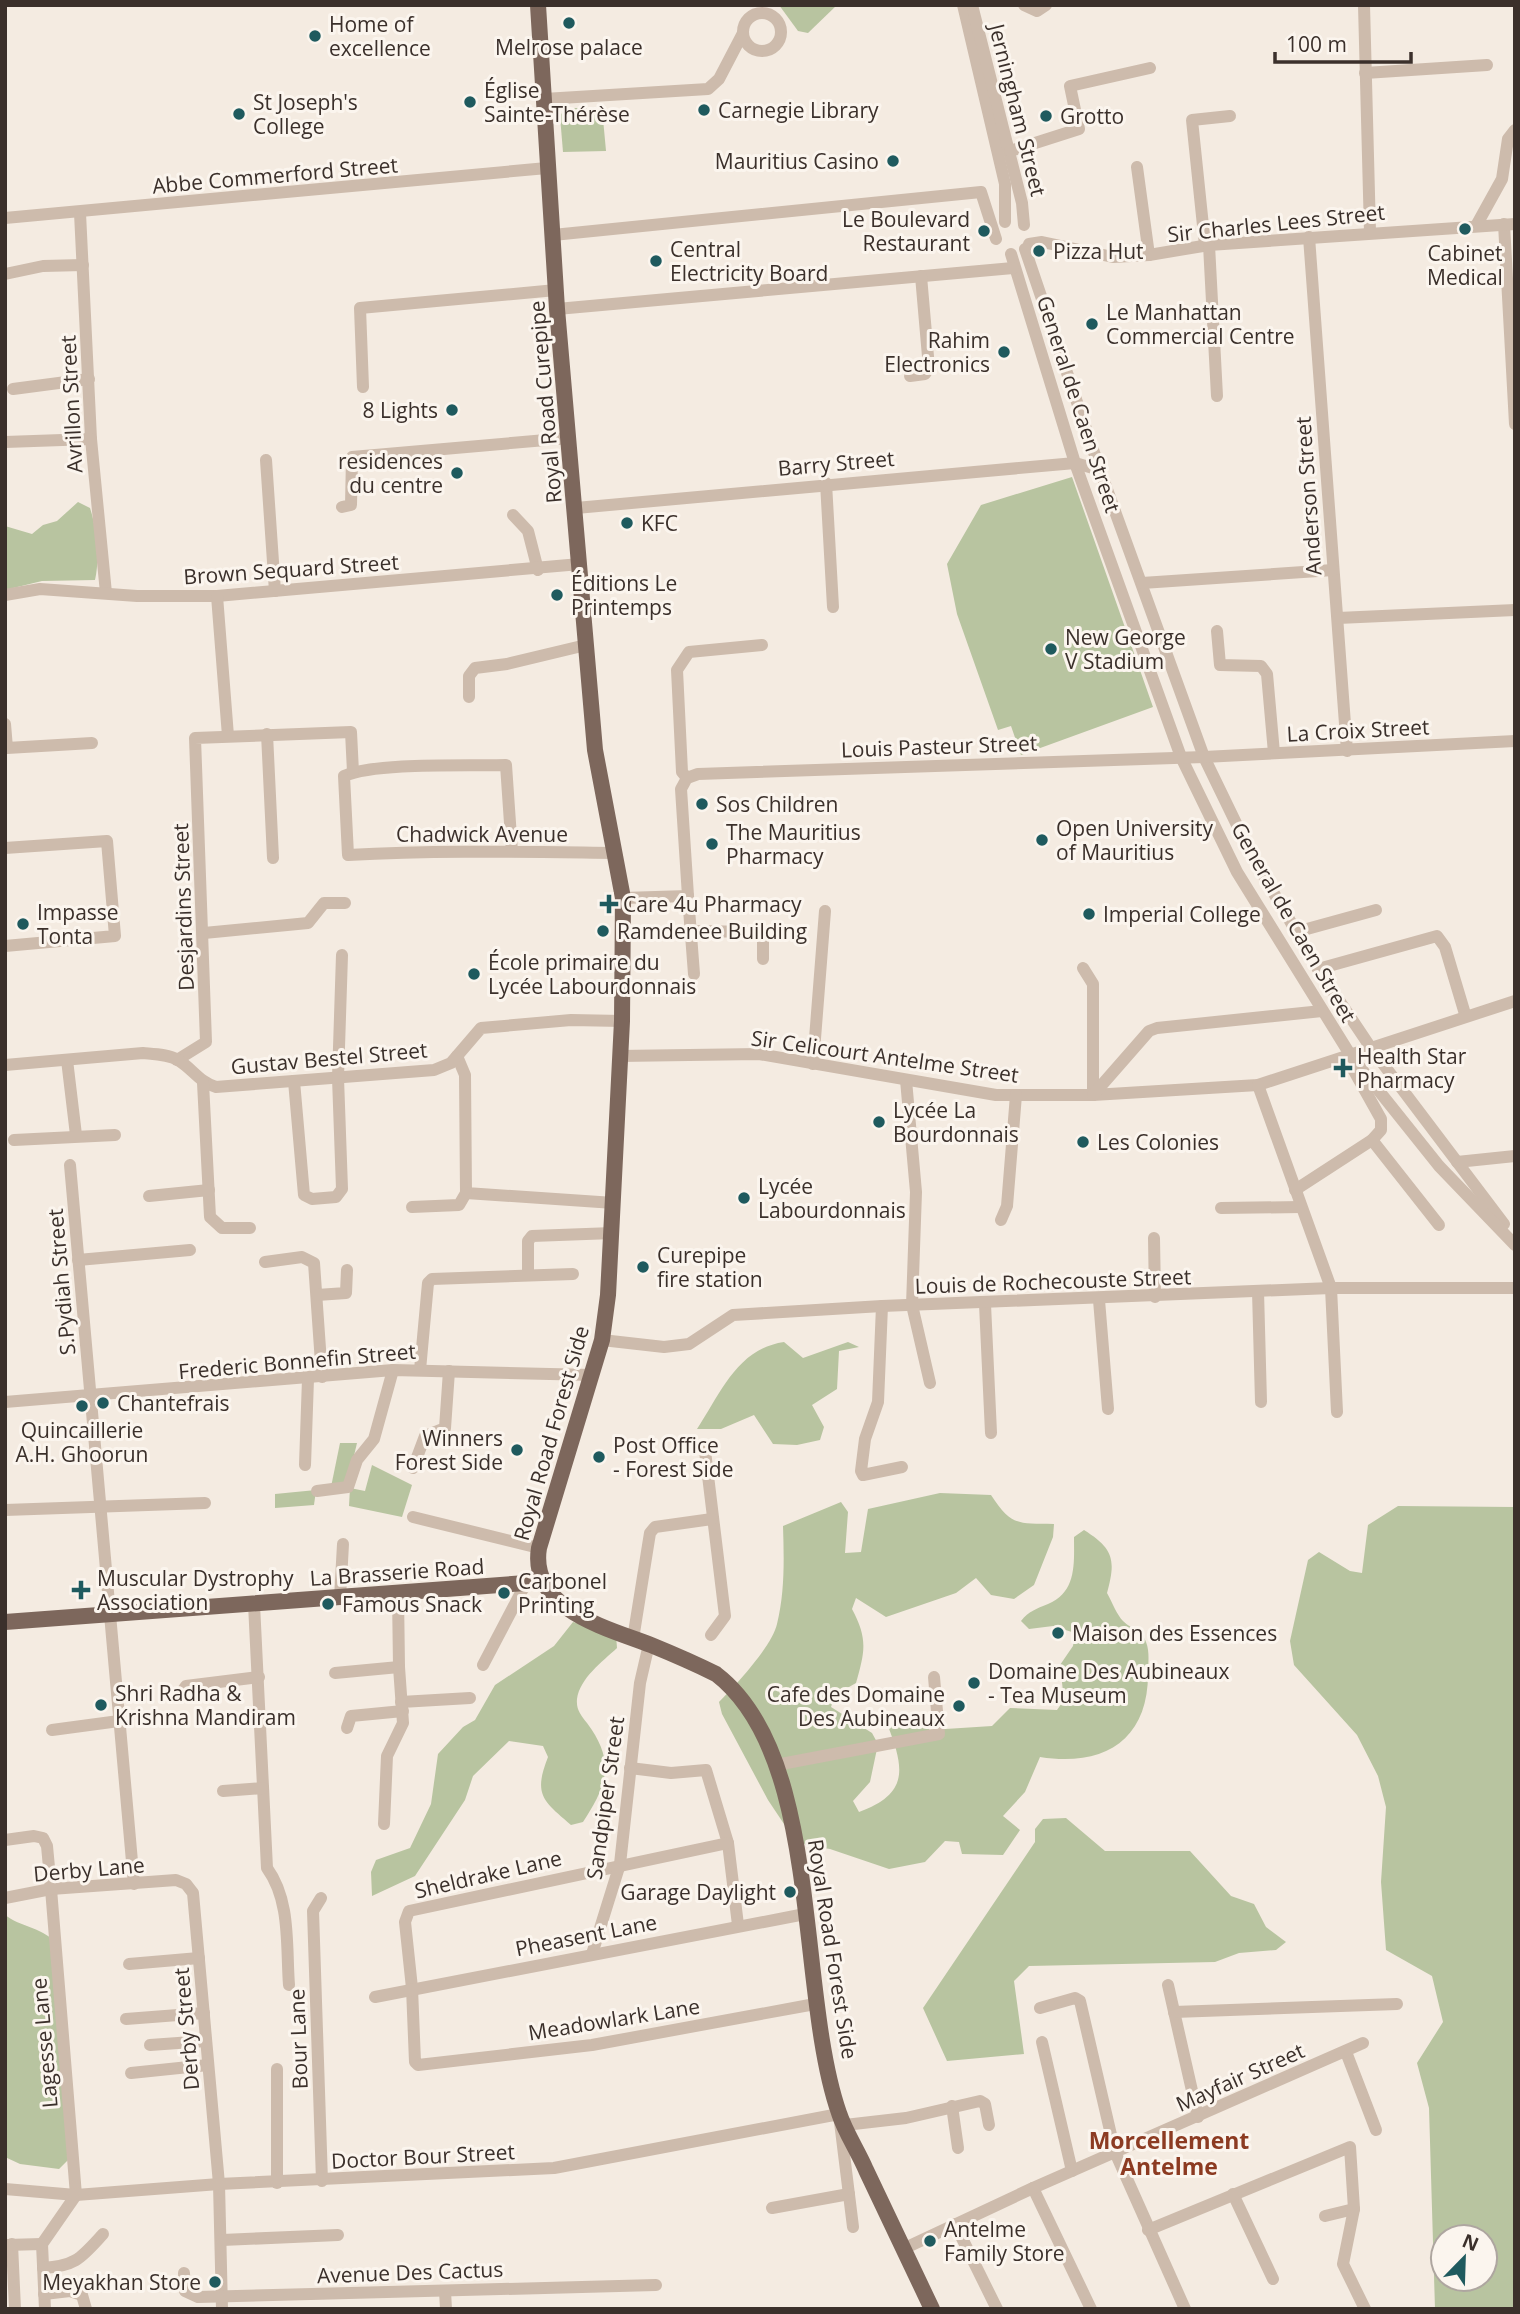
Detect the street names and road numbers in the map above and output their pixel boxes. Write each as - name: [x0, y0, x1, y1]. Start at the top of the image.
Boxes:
- street label: Jerningham Street: [983, 19, 1053, 199]
- street label: Abbe Commerford Street: [151, 150, 399, 200]
- street label: Sir Charles Lees Street: [1166, 198, 1386, 248]
- street label: General de Caen Street: [1031, 292, 1127, 516]
- street label: Royal Road Curepipe: [522, 299, 568, 505]
- street label: Avrillon Street: [53, 334, 89, 474]
- street label: Anderson Street: [1288, 416, 1328, 576]
- street label: Barry Street: [776, 444, 896, 482]
- street label: Brown Sequard Street: [182, 548, 400, 590]
- street label: La Croix Street: [1286, 712, 1430, 748]
- street label: Louis Pasteur Street: [840, 729, 1038, 763]
- street label: General de Caen Street: [1225, 817, 1363, 1027]
- street label: Chadwick Avenue: [396, 820, 568, 848]
- street label: Desjardins Street: [166, 823, 200, 991]
- street label: Sir Celicourt Antelme Street: [750, 1023, 1020, 1089]
- street label: Gustav Bestel Street: [229, 1035, 429, 1081]
- street label: S.Pydiah Street: [41, 1208, 81, 1356]
- street label: Louis de Rochecouste Street: [914, 1262, 1192, 1300]
- street label: Royal Road Forest Side: [507, 1322, 595, 1544]
- street label: Frederic Bonnefin Street: [177, 1337, 417, 1385]
- street label: La Brasserie Road: [309, 1552, 485, 1592]
- street label: Sandpiper Street: [580, 1715, 630, 1881]
- street label: Royal Road Forest Side: [802, 1837, 864, 2061]
- street label: Sheldrake Lane: [412, 1843, 564, 1905]
- street label: Derby Lane: [32, 1850, 146, 1888]
- street label: Pheasent Lane: [513, 1908, 659, 1962]
- street label: Derby Street: [167, 1966, 205, 2092]
- street label: Lagesse Lane: [24, 1977, 64, 2109]
- street label: Bour Lane: [282, 1988, 314, 2090]
- street label: Meadowlark Lane: [526, 1992, 702, 2046]
- street label: Mayfair Street: [1171, 2036, 1309, 2118]
- street label: Doctor Bour Street: [330, 2137, 516, 2175]
- street label: Avenue Des Cactus: [316, 2255, 504, 2289]

